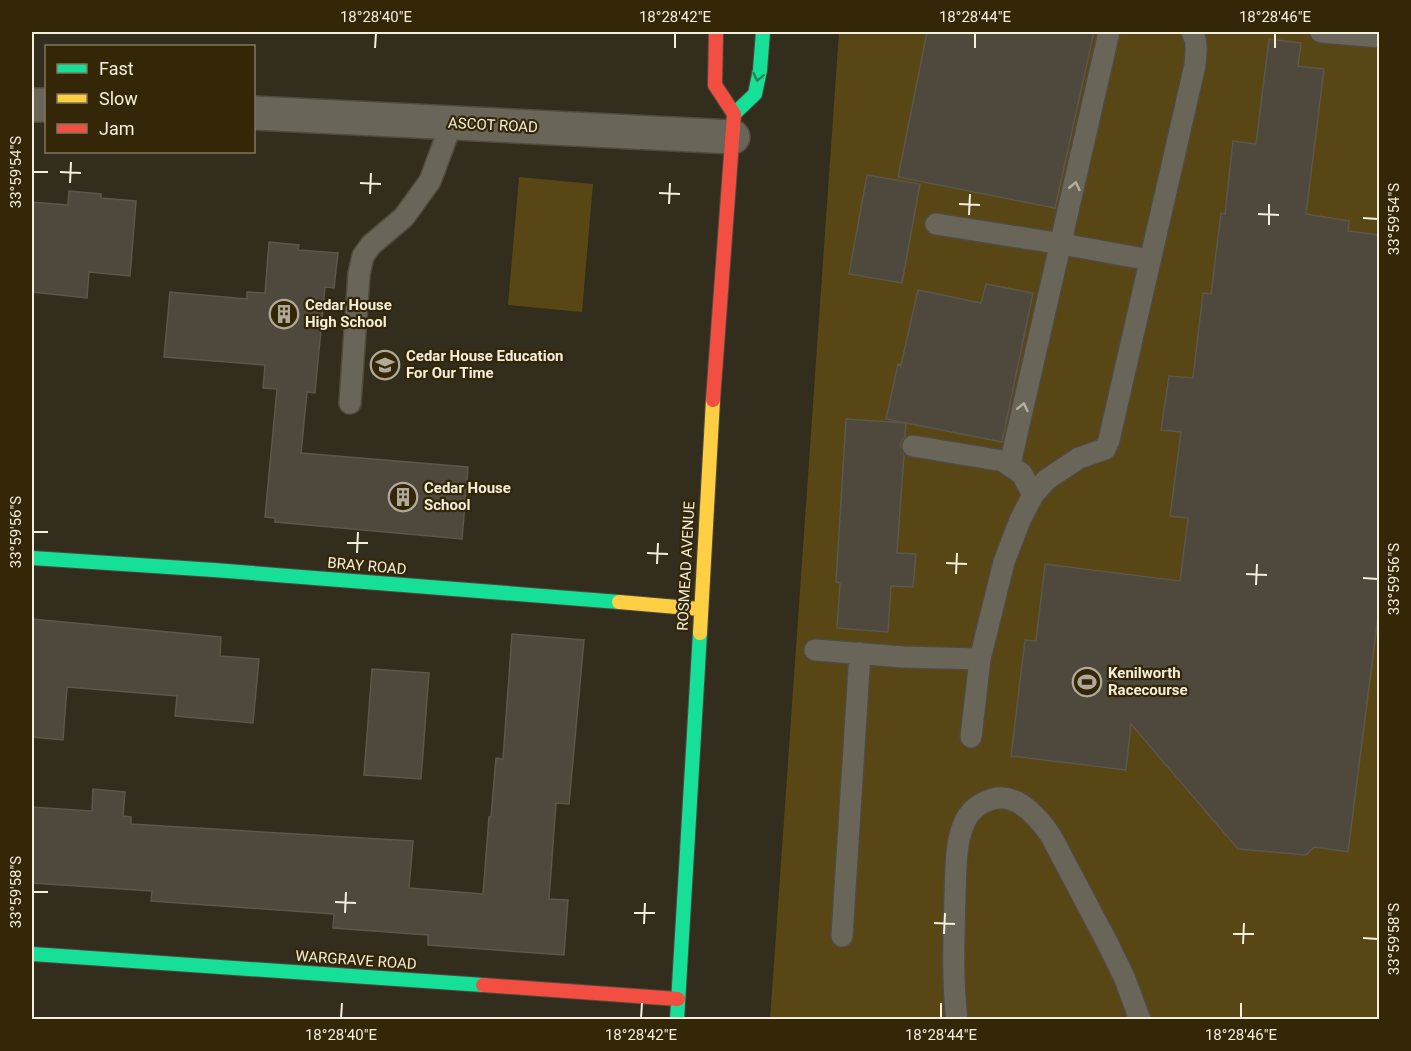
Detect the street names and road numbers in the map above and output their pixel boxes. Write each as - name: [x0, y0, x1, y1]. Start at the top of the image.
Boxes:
- street label: ASCOT ROAD: [448, 114, 538, 136]
- street label: ROSMEAD AVENUE: [674, 500, 698, 631]
- street label: BRAY ROAD: [327, 554, 407, 578]
- street label: WARGRAVE ROAD: [295, 947, 417, 973]

